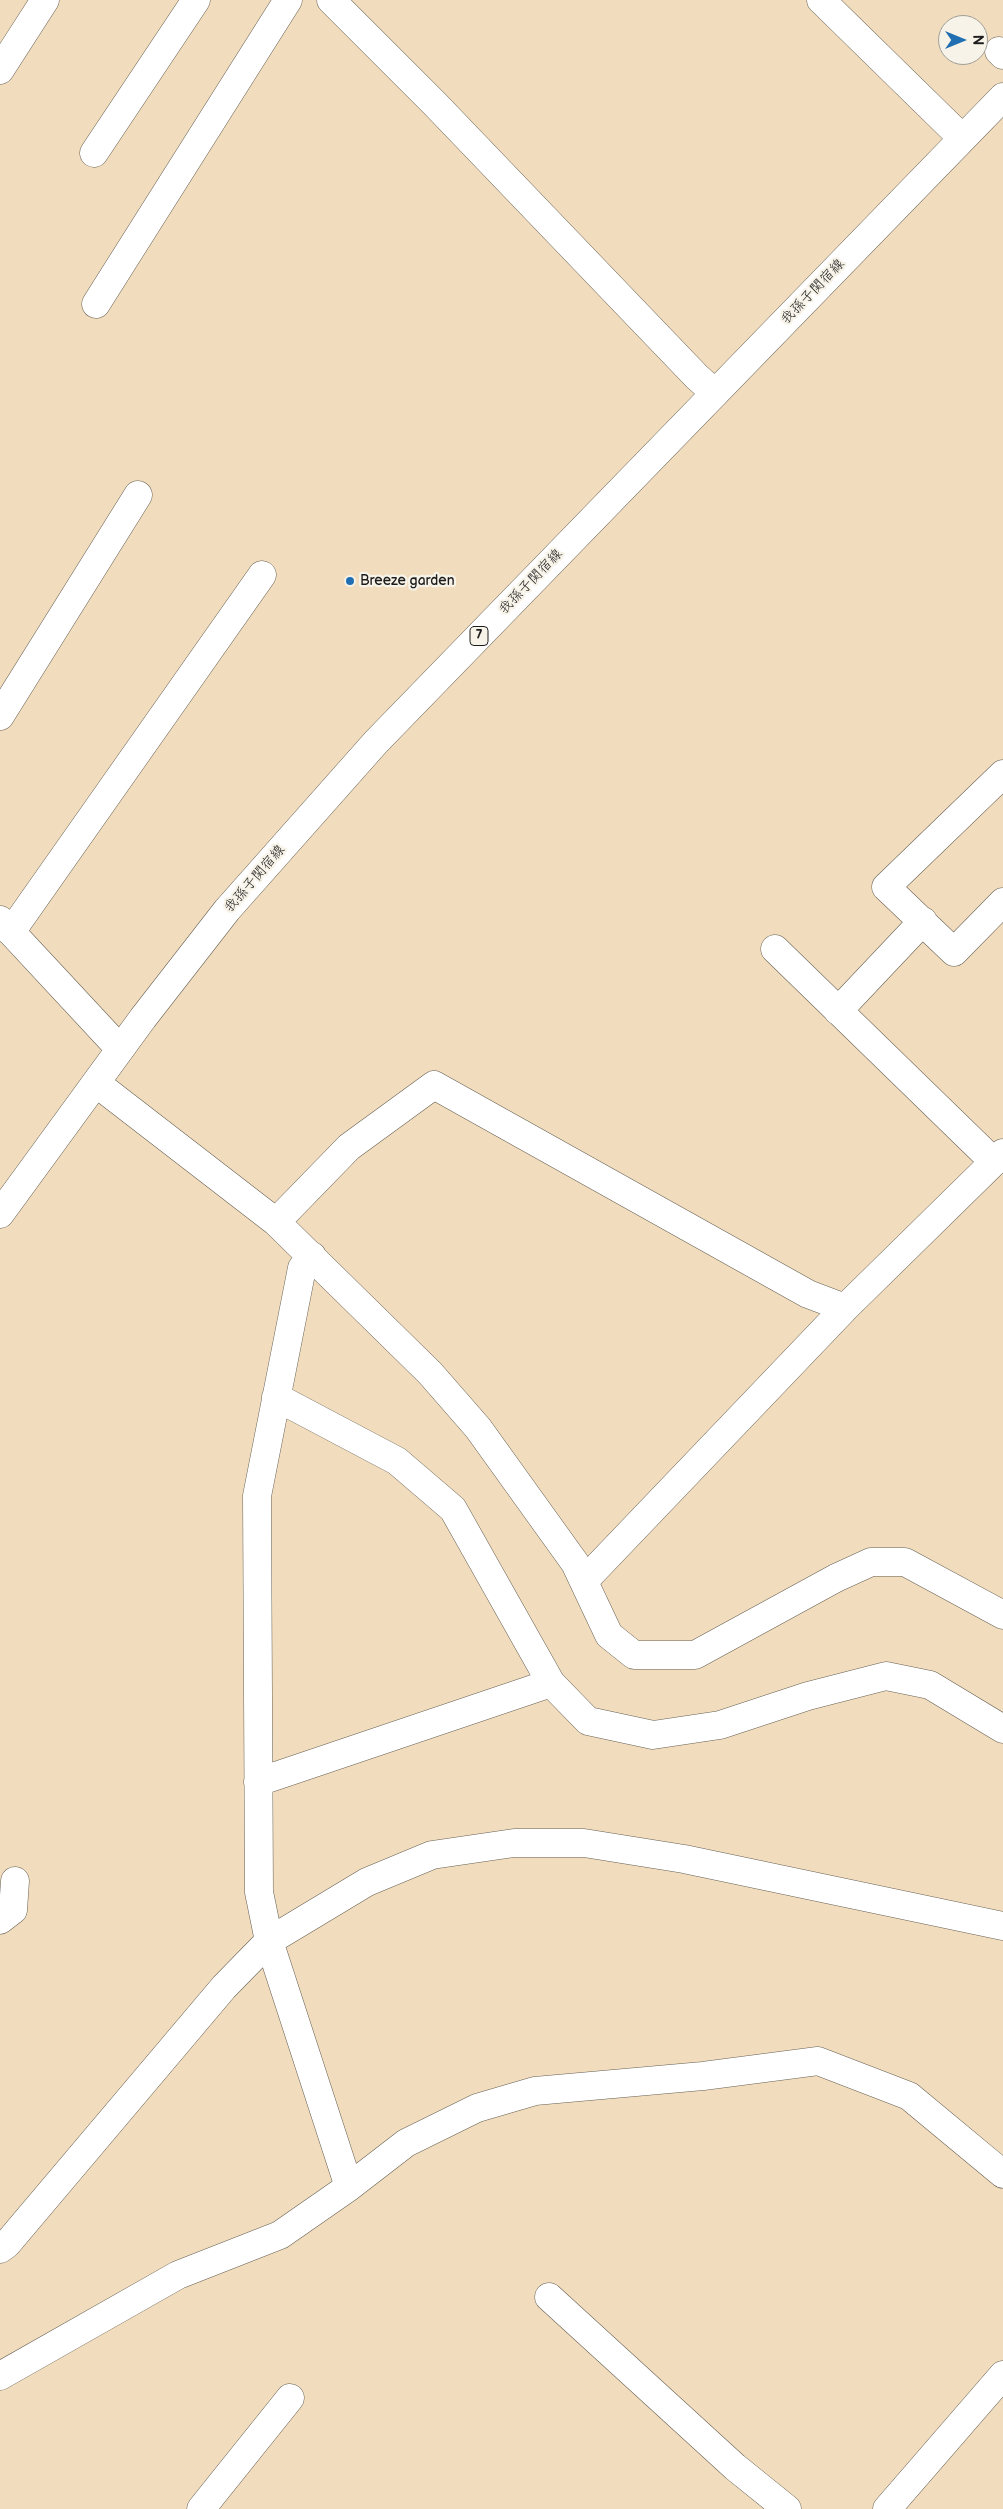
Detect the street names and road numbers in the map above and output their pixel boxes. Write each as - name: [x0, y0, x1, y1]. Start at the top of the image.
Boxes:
- street label: 我孫子関宿線: [778, 256, 848, 328]
- street label: 我孫子関宿線: [496, 546, 566, 618]
- road number: 7: [470, 626, 488, 646]
- street label: 我孫子関宿線: [221, 842, 289, 916]

